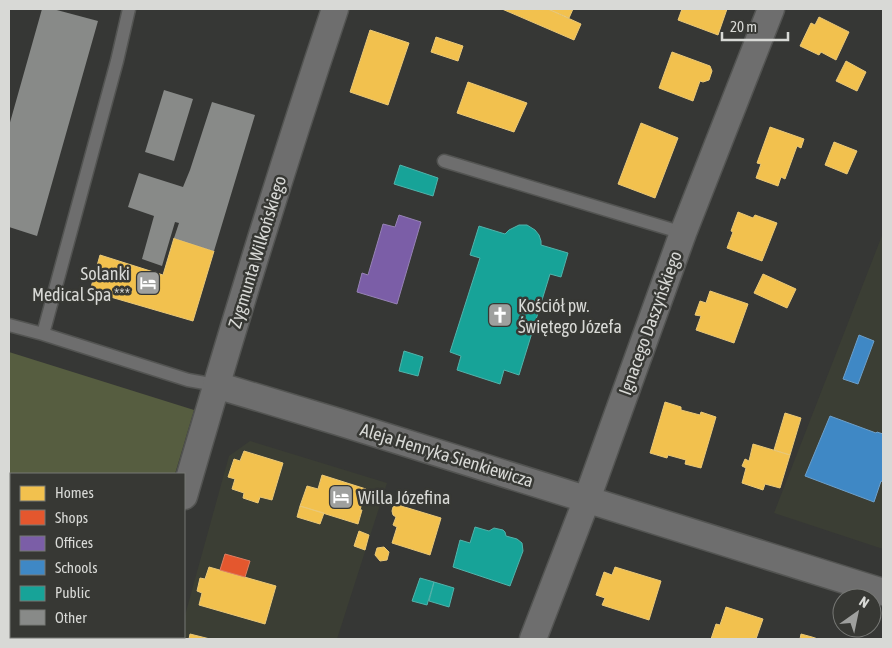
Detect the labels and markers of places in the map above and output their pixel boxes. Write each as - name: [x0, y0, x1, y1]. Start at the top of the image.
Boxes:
- place label: Solanki Medical Spa ***: [32, 263, 130, 305]
- hotel icon: Solanki Medical Spa ***: [135, 270, 161, 296]
- place label: Kościół pw. Świętego Józefa: [518, 295, 622, 337]
- church icon: Kościół pw. Świętego Józefa: [487, 302, 513, 328]
- hotel icon: Willa Józefina: [328, 484, 354, 510]
- place label: Willa Józefina: [358, 487, 450, 508]

